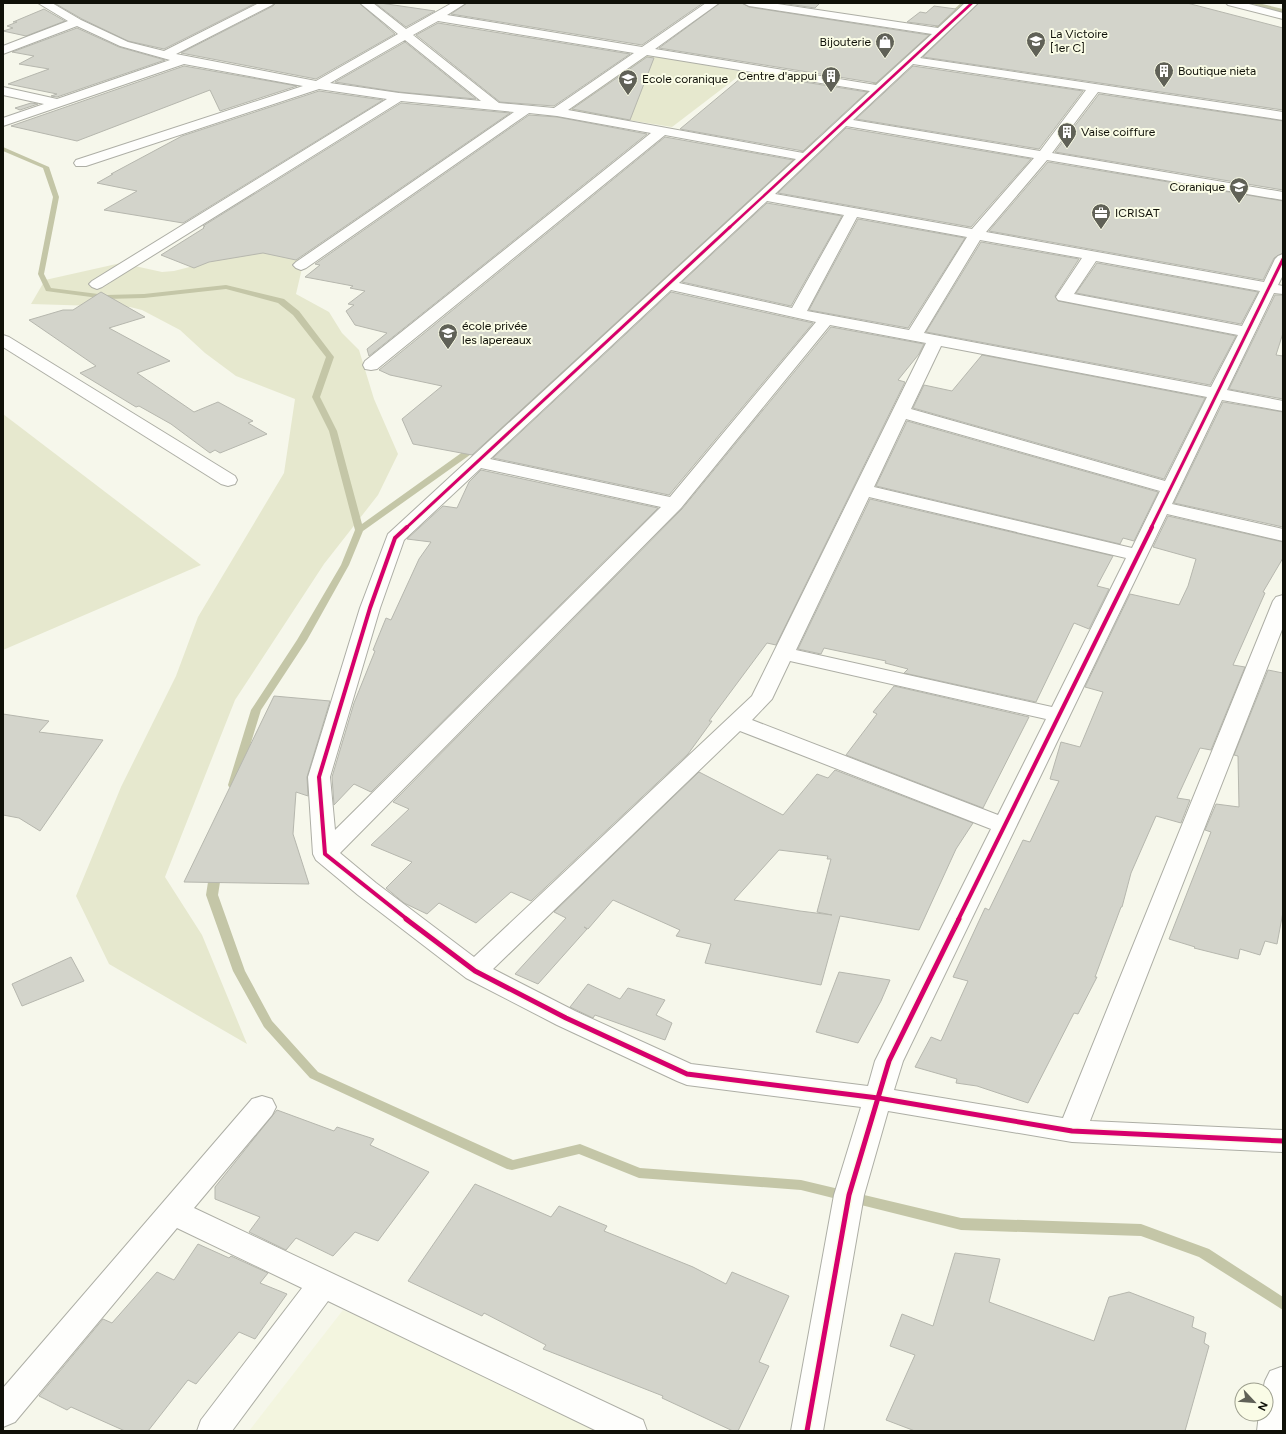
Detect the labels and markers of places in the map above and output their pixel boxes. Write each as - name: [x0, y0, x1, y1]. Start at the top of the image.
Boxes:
- place label: La Victoire [1er C]: [1050, 27, 1108, 55]
- school or university icon: La Victoire [1er C]: [1025, 30, 1047, 58]
- shop icon: Bijouterie: [874, 31, 896, 59]
- place label: Bijouterie: [820, 35, 871, 49]
- building icon: Boutique nieta: [1153, 60, 1175, 88]
- place label: Boutique nieta: [1178, 64, 1256, 78]
- building icon: Centre d'appui: [820, 65, 842, 93]
- school or university icon: Ecole coranique: [617, 68, 639, 96]
- place label: Centre d'appui: [738, 69, 817, 83]
- place label: Ecole coranique: [642, 72, 728, 86]
- building icon: Vaise coiffure: [1056, 121, 1078, 149]
- place label: Vaise coiffure: [1081, 125, 1156, 139]
- school or university icon: Coranique: [1228, 176, 1250, 204]
- place label: Coranique: [1170, 180, 1225, 194]
- office icon: ICRISAT: [1090, 202, 1112, 230]
- place label: ICRISAT: [1115, 206, 1160, 220]
- place label: école privée les lapereaux: [462, 319, 532, 347]
- school or university icon: école privée les lapereaux: [437, 322, 459, 350]

